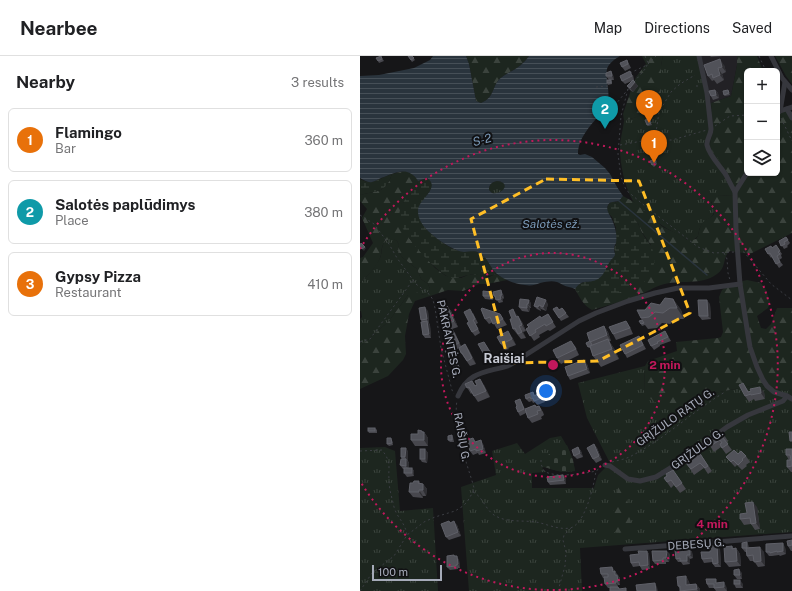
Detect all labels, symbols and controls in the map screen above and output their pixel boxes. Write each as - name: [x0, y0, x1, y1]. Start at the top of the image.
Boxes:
- text: Nearbee: [20, 17, 98, 39]
- text: Map: [594, 20, 622, 36]
- text: Directions: [644, 20, 710, 36]
- text: Saved: [732, 20, 772, 36]
- map controls: [744, 68, 780, 176]
- button: +: [744, 68, 780, 104]
- text: Nearby: [16, 72, 75, 92]
- text: 3 results: [291, 75, 344, 90]
- pin: 3: [636, 90, 662, 123]
- pin: 2: [592, 96, 618, 129]
- button: −: [744, 104, 780, 140]
- text: Flamingo: [55, 124, 122, 141]
- pin: 1: [641, 130, 667, 163]
- water label: S-2: [471, 131, 493, 149]
- text: 1: [27, 133, 33, 148]
- text: 360 m: [305, 133, 343, 148]
- button: layers: [744, 140, 780, 176]
- text: Bar: [55, 141, 76, 156]
- text: Salotės paplūdimys: [55, 196, 195, 213]
- text: 2: [26, 205, 34, 220]
- text: 380 m: [304, 205, 343, 220]
- text: Place: [55, 213, 89, 228]
- water label: Salotės ež.: [522, 217, 580, 231]
- text: Gypsy Pizza: [55, 268, 141, 285]
- text: 3: [26, 277, 34, 292]
- text: 410 m: [307, 277, 343, 292]
- text: Restaurant: [55, 285, 121, 300]
- street label: PAKRANTĖS G.: [435, 299, 464, 379]
- district label: Raišiai: [484, 351, 524, 366]
- centre of rings: [546, 358, 560, 372]
- text: 2 min: [649, 358, 681, 372]
- your location: [536, 381, 556, 401]
- street label: GRĮŽULO RATŲ G.: [634, 386, 716, 448]
- street label: RAIŠIŲ G.: [452, 411, 473, 463]
- street label: GRĮŽULO G.: [669, 426, 725, 472]
- text: 4 min: [696, 517, 728, 531]
- street label: DEBESŲ G.: [667, 536, 725, 552]
- scale bar: [372, 563, 442, 582]
- text: 100 m: [378, 566, 408, 578]

